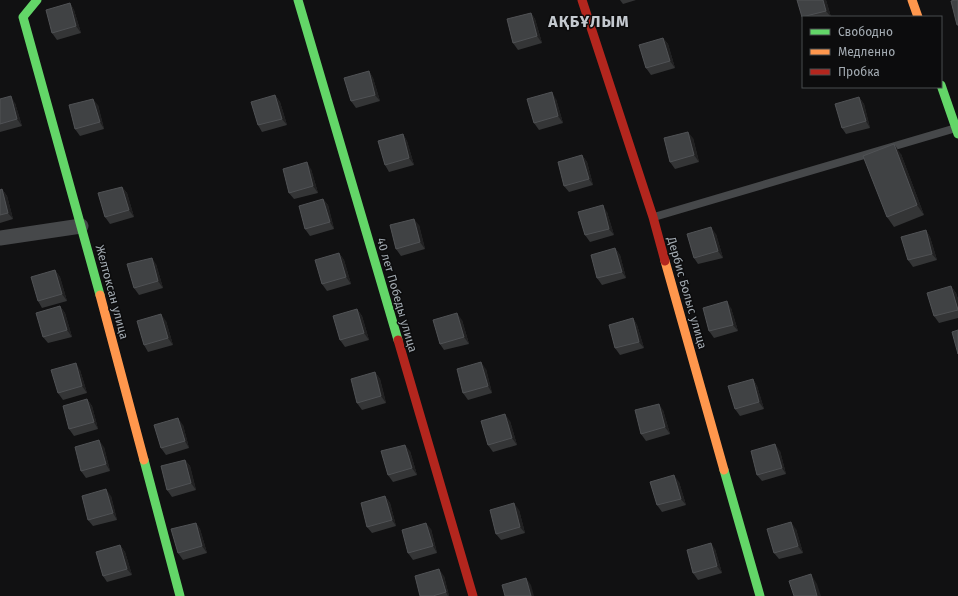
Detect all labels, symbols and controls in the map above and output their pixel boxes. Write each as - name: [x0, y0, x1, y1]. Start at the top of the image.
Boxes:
- district label: АҚБҰЛЫМ: [547, 12, 630, 31]
- legend: [802, 16, 942, 88]
- text: Свободно: [838, 25, 893, 39]
- text: Медленно: [838, 45, 895, 59]
- text: Пробка: [838, 65, 880, 79]
- street label: Дербис Болыс улица: [664, 234, 710, 351]
- street label: 40 лет Победы улица: [374, 236, 420, 354]
- street label: Желтоксан улица: [93, 243, 131, 341]

